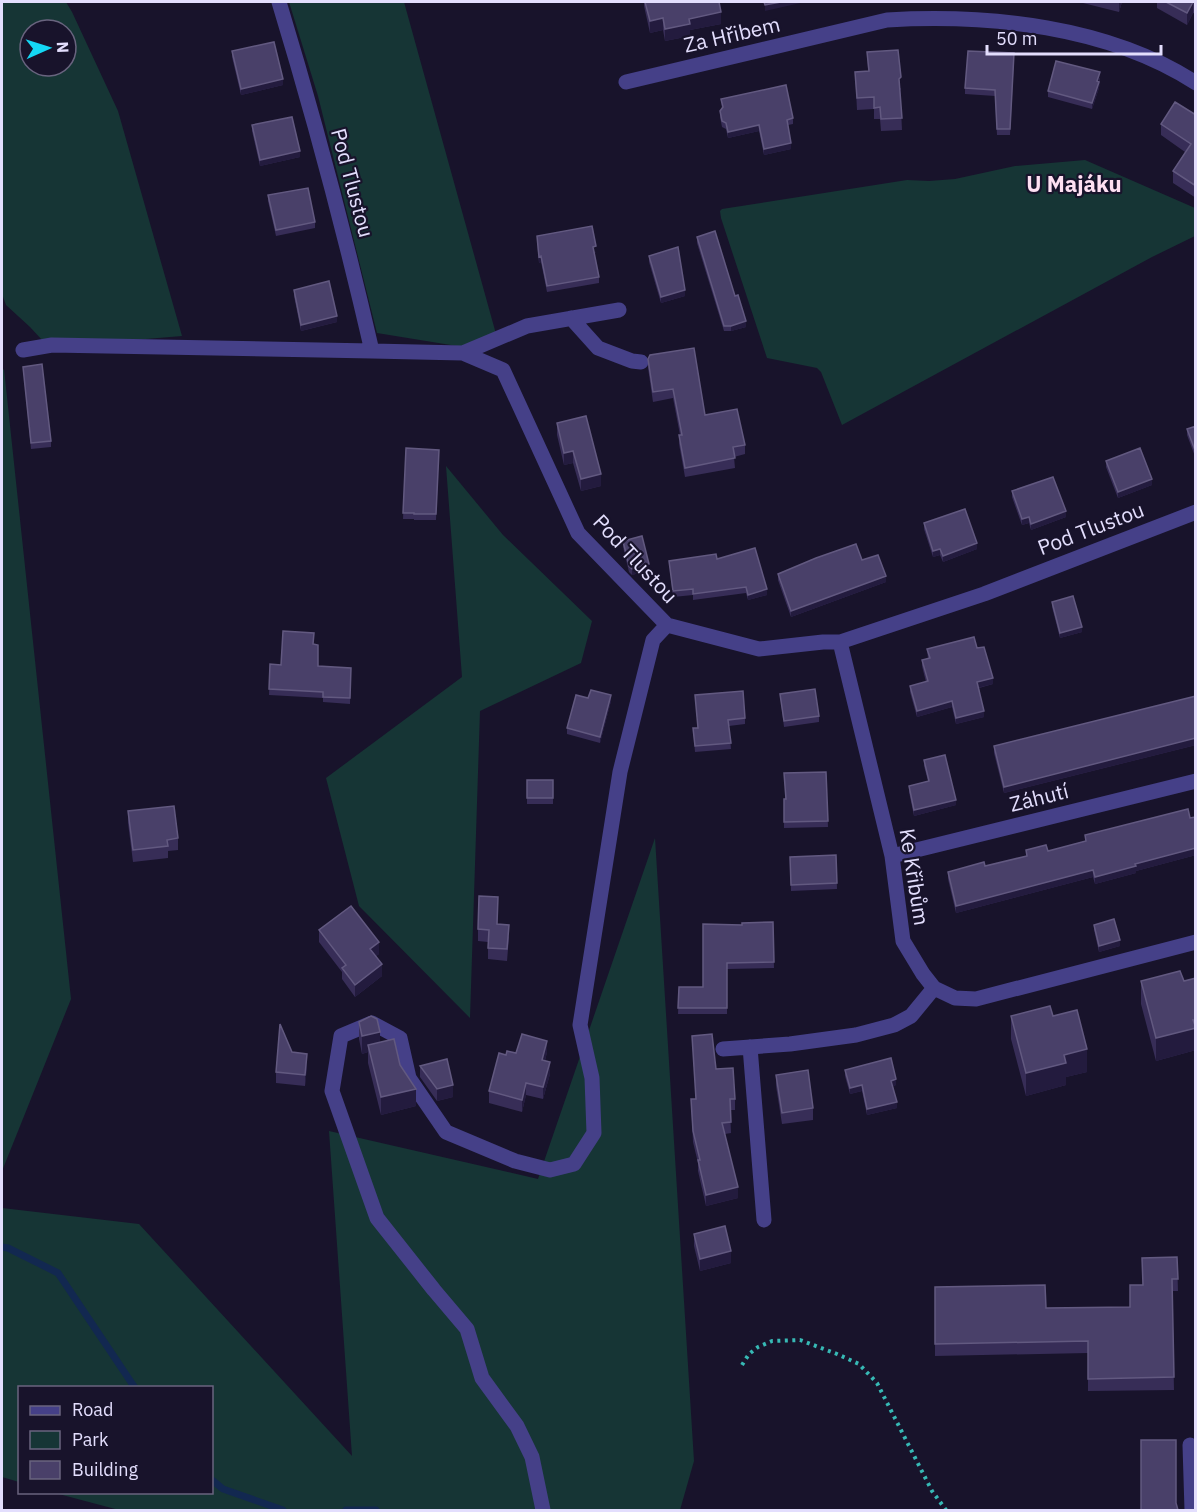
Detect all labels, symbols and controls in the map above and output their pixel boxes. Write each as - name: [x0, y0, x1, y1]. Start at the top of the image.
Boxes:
- street label: Za Hřibem: [681, 9, 783, 59]
- north arrow: [18, 18, 78, 78]
- scale bar: [987, 18, 1161, 56]
- text: 50 m: [996, 27, 1038, 50]
- text: N: [53, 41, 73, 54]
- street label: Pod Tlustou: [325, 125, 381, 240]
- district label: U Majáku: [1026, 169, 1122, 198]
- street label: Pod Tlustou: [1033, 495, 1148, 561]
- street label: Pod Tlustou: [587, 508, 684, 609]
- street label: Záhutí: [1006, 776, 1071, 818]
- street label: Ke Křibům: [894, 826, 936, 927]
- legend: [18, 1386, 213, 1494]
- text: Road: [72, 1398, 113, 1421]
- text: Park: [72, 1428, 109, 1451]
- text: Building: [72, 1458, 139, 1481]

